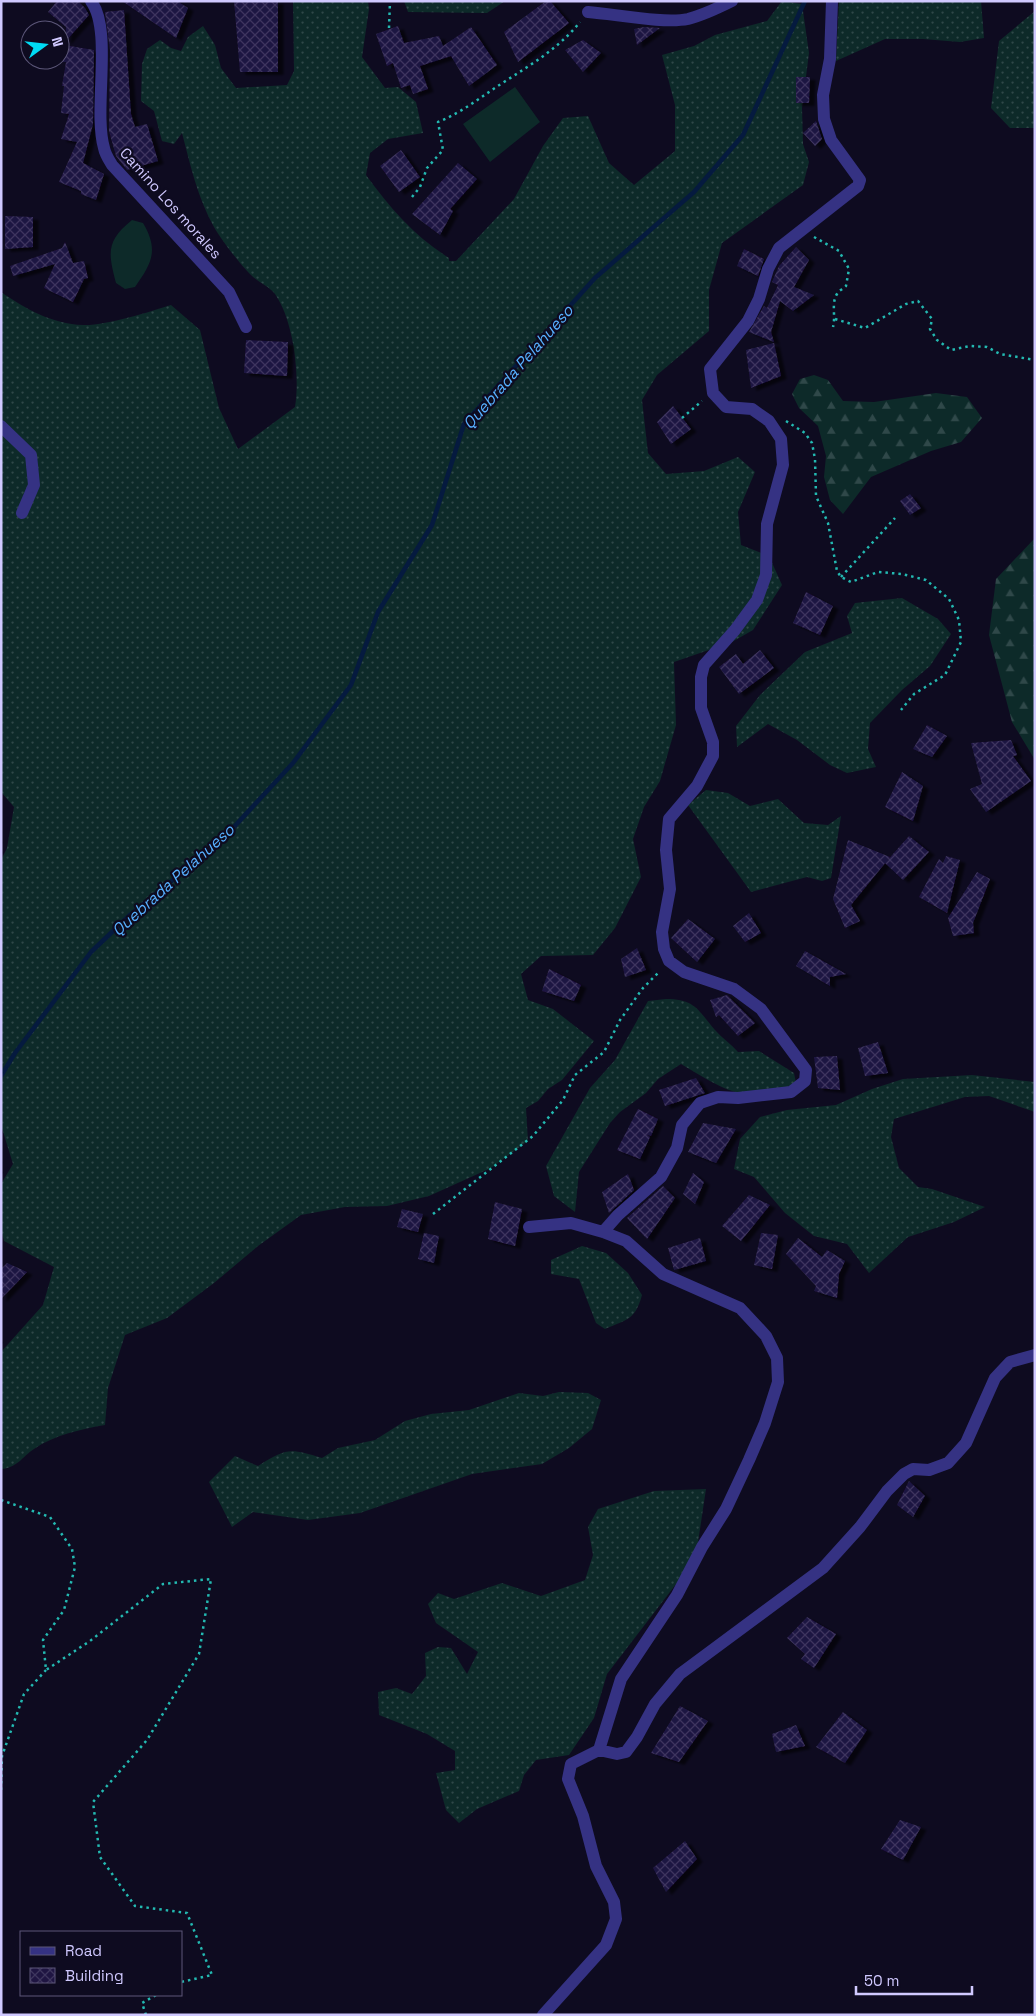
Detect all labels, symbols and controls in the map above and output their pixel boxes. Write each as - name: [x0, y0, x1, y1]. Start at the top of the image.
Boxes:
- north arrow: [20, 20, 70, 70]
- text: N: [48, 35, 67, 49]
- street label: Camino Los morales: [116, 144, 226, 263]
- water label: Quebrada Pelahueso: [458, 300, 578, 433]
- water label: Quebrada Pelahueso: [107, 819, 239, 941]
- legend: [20, 1931, 182, 1996]
- text: Road: [65, 1941, 102, 1960]
- scale bar: [856, 1964, 972, 1996]
- text: Building: [65, 1966, 124, 1985]
- text: 50 m: [864, 1971, 899, 1990]

